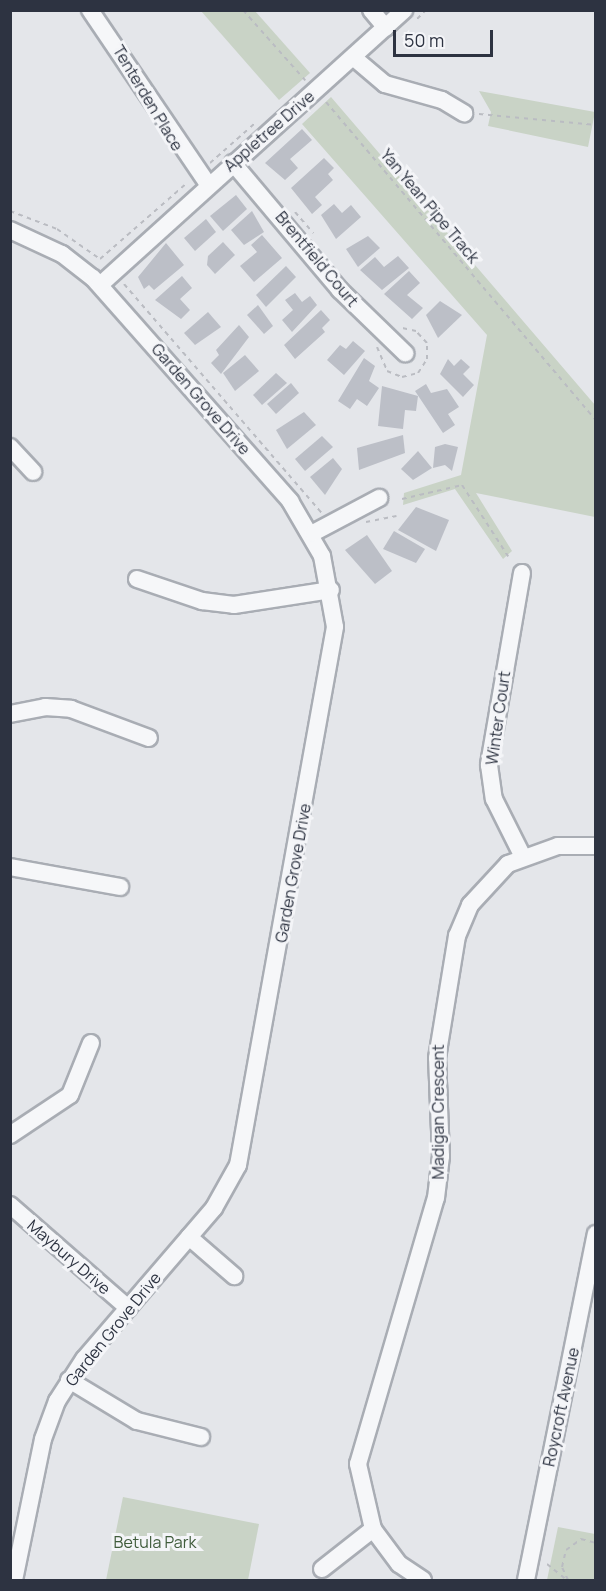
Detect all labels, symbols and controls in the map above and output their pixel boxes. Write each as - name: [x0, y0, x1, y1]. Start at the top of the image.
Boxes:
- scale bar: [396, 18, 496, 56]
- text: 50 m: [404, 28, 444, 52]
- street label: Tenterden Place: [109, 42, 187, 154]
- street label: Appletree Drive: [220, 87, 318, 175]
- street label: Yan Yean Pipe Track: [377, 145, 483, 267]
- street label: Brentfield Court: [272, 207, 362, 311]
- street label: Garden Grove Drive: [148, 340, 254, 458]
- street label: Winter Court: [482, 670, 514, 766]
- street label: Garden Grove Drive: [271, 802, 315, 944]
- street label: Madigan Crescent: [428, 1044, 448, 1180]
- street label: Maybury Drive: [23, 1216, 115, 1298]
- street label: Garden Grove Drive: [61, 1268, 165, 1390]
- street label: Roycroft Avenue: [539, 1346, 583, 1468]
- park label: Betula Park: [114, 1532, 196, 1552]

